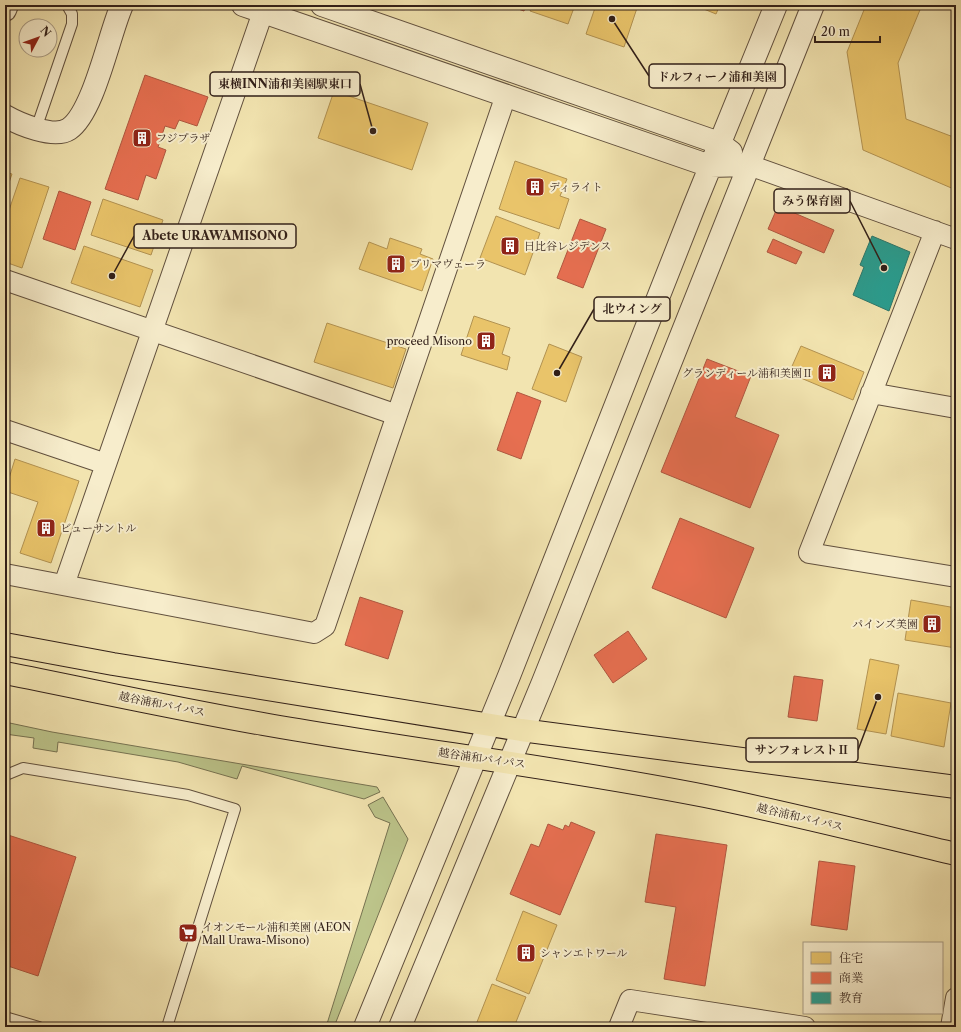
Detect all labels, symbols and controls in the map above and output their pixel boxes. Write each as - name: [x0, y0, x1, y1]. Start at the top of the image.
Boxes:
- north arrow: [18, 18, 58, 58]
- scale bar: [815, 18, 880, 44]
- text: N: [37, 23, 54, 40]
- text: 20 m: [821, 24, 850, 39]
- callout: ドルフィーノ浦和美園: [649, 64, 785, 88]
- text: ドルフィーノ浦和美園: [658, 69, 776, 84]
- callout: 東横INN浦和美園駅東口: [210, 72, 360, 96]
- text: 東横INN浦和美園駅東口: [218, 76, 352, 91]
- building icon: フジプラザ: [131, 127, 153, 149]
- place label: フジプラザ: [156, 131, 211, 145]
- building icon: ディライト: [524, 176, 546, 198]
- place label: ディライト: [549, 180, 603, 194]
- callout: みう保育園: [774, 189, 850, 213]
- text: みう保育園: [782, 193, 842, 208]
- callout: Abete URAWAMISONO: [134, 224, 296, 248]
- text: Abete URAWAMISONO: [141, 228, 288, 243]
- building icon: 日比谷レジデンス: [499, 235, 521, 257]
- place label: 日比谷レジデンス: [524, 239, 611, 253]
- building icon: プリマヴェーラ: [385, 253, 407, 275]
- place label: プリマヴェーラ: [410, 257, 486, 271]
- callout: 北ウイング: [594, 297, 670, 321]
- text: 北ウイング: [602, 301, 662, 316]
- building icon: proceed Misono: [475, 330, 497, 352]
- place label: proceed Misono: [387, 334, 472, 348]
- building icon: グランディール浦和美園Ⅱ: [816, 362, 838, 384]
- place label: グランディール浦和美園Ⅱ: [682, 366, 813, 380]
- building icon: ビューサントル: [35, 517, 57, 539]
- place label: ビューサントル: [60, 521, 136, 535]
- building icon: パインズ美園: [921, 613, 943, 635]
- place label: パインズ美園: [852, 617, 918, 631]
- street label: 越谷浦和バイパス: [118, 689, 206, 719]
- callout: サンフォレストⅡ: [746, 738, 858, 762]
- text: サンフォレストⅡ: [755, 742, 849, 757]
- street label: 越谷浦和バイパス: [438, 745, 526, 771]
- street label: 越谷浦和バイパス: [756, 800, 844, 834]
- place label: イオンモール浦和美園 (AEON Mall Urawa-Misono): [202, 920, 351, 947]
- supermarket icon: イオンモール浦和美園 (AEON Mall Urawa-Misono): [177, 922, 199, 944]
- building icon: シャンエトワール: [515, 942, 537, 964]
- legend: [803, 942, 943, 1014]
- place label: シャンエトワール: [540, 946, 628, 960]
- text: 住宅: [839, 950, 863, 965]
- text: 商業: [839, 970, 863, 985]
- text: 教育: [839, 990, 863, 1005]

